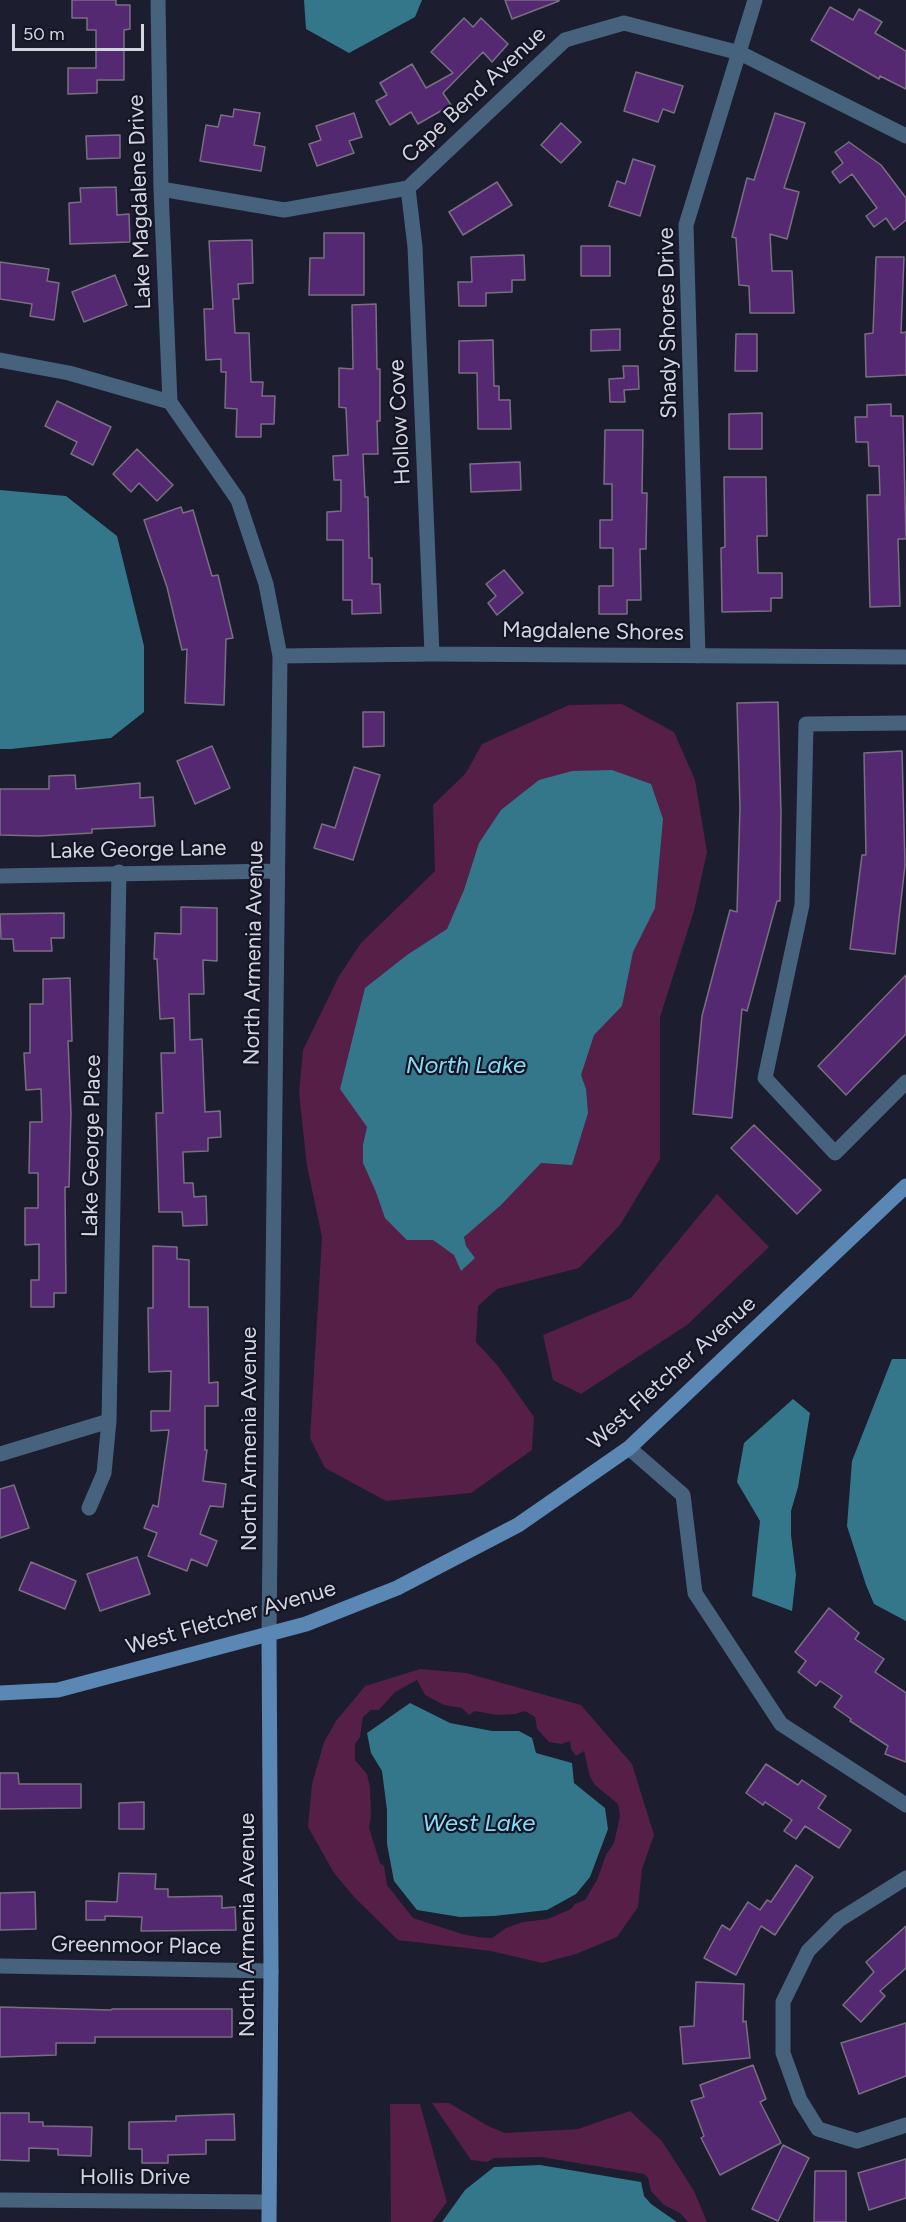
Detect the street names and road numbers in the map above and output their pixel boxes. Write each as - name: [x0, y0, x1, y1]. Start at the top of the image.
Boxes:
- street label: Cape Bend Avenue: [396, 21, 552, 169]
- street label: Lake Magdalene Drive: [123, 94, 157, 310]
- street label: Shady Shores Drive: [653, 227, 683, 419]
- street label: Hollow Cove: [384, 359, 416, 485]
- street label: Magdalene Shores: [502, 617, 684, 647]
- street label: Lake George Lane: [49, 835, 227, 865]
- street label: North Armenia Avenue: [239, 840, 269, 1066]
- street label: Lake George Place: [77, 1055, 107, 1237]
- street label: West Fletcher Avenue: [583, 1291, 761, 1455]
- street label: North Armenia Avenue: [237, 1327, 263, 1551]
- street label: West Fletcher Avenue: [123, 1575, 339, 1661]
- street label: North Armenia Avenue: [235, 1813, 261, 2037]
- street label: Greenmoor Place: [51, 1931, 221, 1961]
- street label: Hollis Drive: [80, 2165, 190, 2191]

